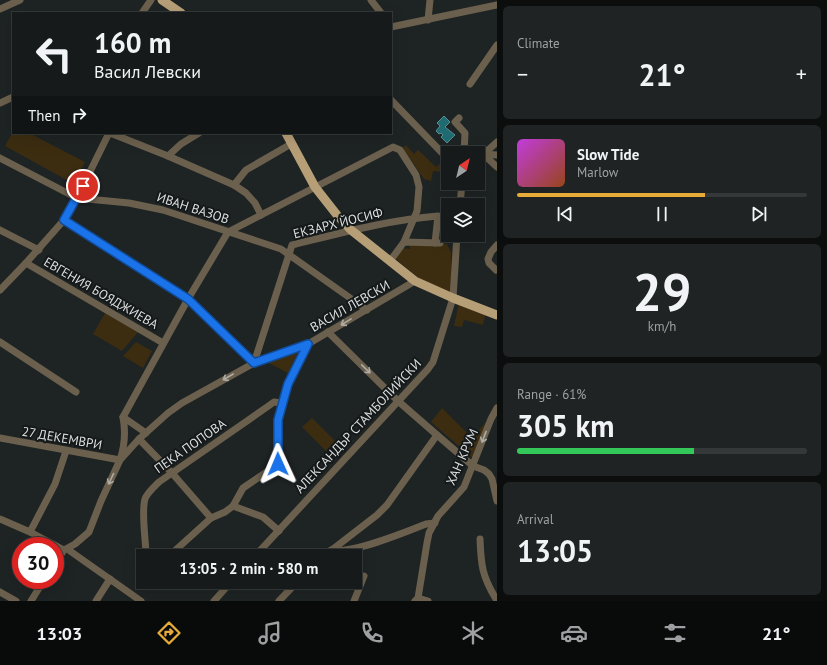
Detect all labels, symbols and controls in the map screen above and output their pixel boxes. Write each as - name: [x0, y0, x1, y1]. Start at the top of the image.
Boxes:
- text: 160 m: [94, 24, 171, 61]
- icon: left: [28, 28, 80, 80]
- text: Climate: [517, 35, 560, 52]
- text: 21°: [638, 55, 686, 94]
- text: Васил Левски: [94, 60, 201, 83]
- text: −: [517, 60, 528, 88]
- text: +: [796, 60, 807, 88]
- icon: right: [68, 104, 90, 126]
- text: Then: [28, 106, 60, 125]
- text: Slow Tide: [577, 145, 639, 164]
- north arrow: [441, 146, 485, 190]
- map controls: [441, 146, 485, 242]
- text: Marlow: [577, 164, 618, 181]
- pin: [66, 169, 100, 203]
- icon: arrive: [72, 175, 94, 197]
- street label: ИВАН ВАЗОВ: [155, 188, 231, 228]
- button: layers: [441, 198, 485, 242]
- icon: previous: [554, 203, 576, 225]
- icon: pause: [651, 203, 673, 225]
- icon: next: [748, 203, 770, 225]
- street label: ЕКЗАРХ ЙОСИФ: [291, 204, 385, 242]
- street label: ЕВГЕНИЯ БОЯДЖИЕВА: [41, 253, 162, 333]
- text: 29: [633, 258, 691, 325]
- street label: ВАСИЛ ЛЕВСКИ: [307, 276, 393, 336]
- text: km/h: [648, 318, 676, 335]
- one-way arrow: [340, 319, 352, 327]
- street label: АЛЕКСАНДЪР СТАМБОЛИЙСКИ: [291, 355, 425, 497]
- one-way arrow: [361, 365, 371, 374]
- one-way arrow: [222, 374, 234, 382]
- text: Range · 61%: [517, 386, 586, 403]
- text: 305 km: [517, 406, 615, 445]
- street label: ПЕКА ПОПОВА: [151, 415, 230, 477]
- street label: 27 ДЕКЕМВРИ: [21, 423, 103, 453]
- street label: ХАН КРУМ: [442, 426, 482, 488]
- one-way arrow: [480, 430, 488, 442]
- position arrow: [257, 443, 299, 485]
- one-way arrow: [107, 472, 114, 484]
- text: Arrival: [517, 511, 553, 528]
- text: 13:05: [517, 531, 593, 570]
- speed limit sign: 30: [12, 537, 64, 589]
- text: 13:05 · 2 min · 580 m: [180, 559, 318, 578]
- icon: directions: [155, 619, 183, 647]
- icon: music: [256, 619, 284, 647]
- icon: phone: [358, 619, 386, 647]
- icon: climate: [459, 619, 487, 647]
- icon: car: [560, 619, 588, 647]
- icon: filters: [661, 619, 689, 647]
- text: 13:03: [37, 622, 82, 645]
- text: 21°: [762, 622, 790, 645]

